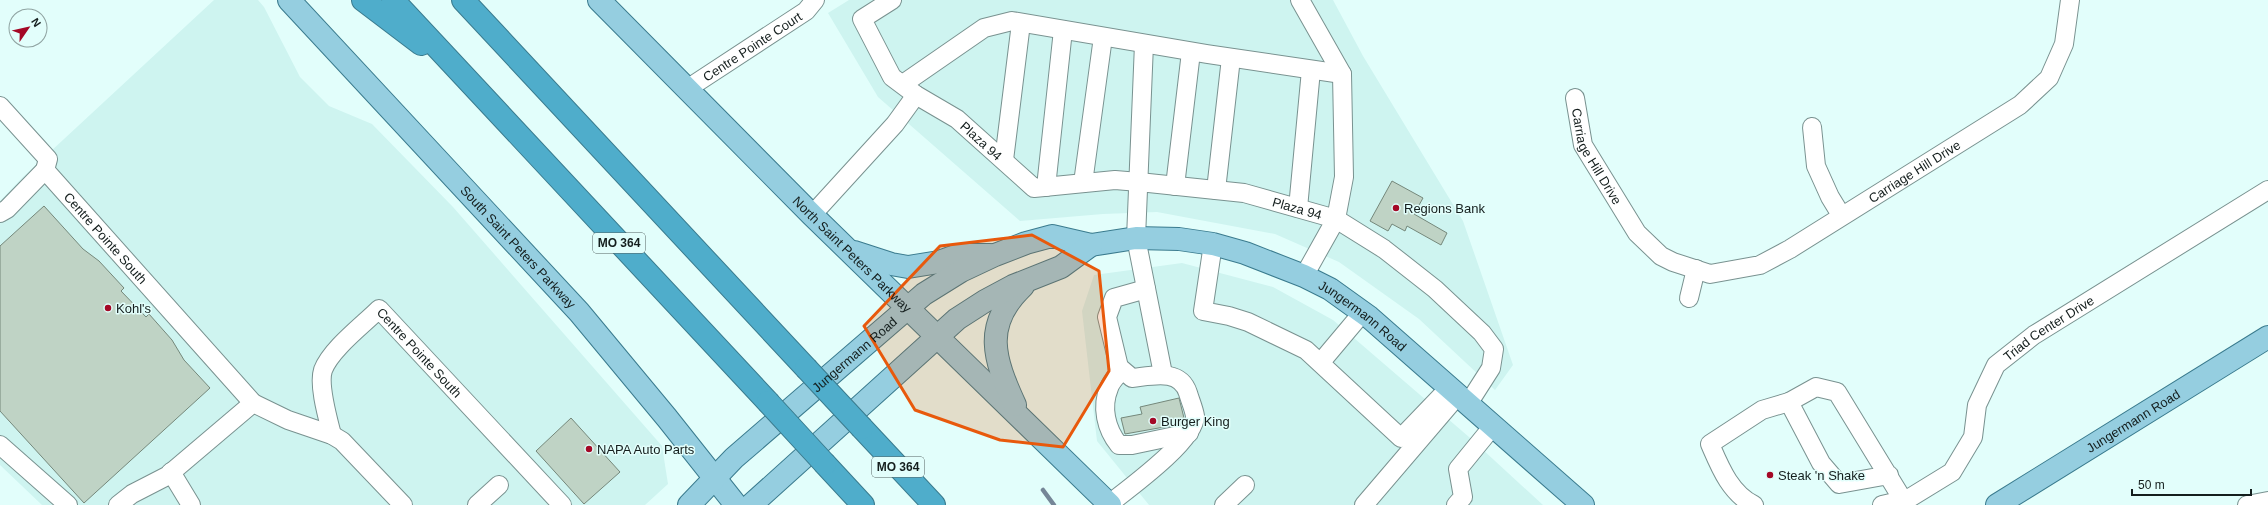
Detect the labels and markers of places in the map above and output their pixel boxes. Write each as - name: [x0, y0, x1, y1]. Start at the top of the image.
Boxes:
- place label: Regions Bank: [1404, 201, 1485, 216]
- marker: Regions Bank: [1391, 203, 1401, 213]
- place label: Kohl's: [116, 301, 152, 316]
- marker: Kohl's: [103, 303, 113, 313]
- place label: Burger King: [1161, 414, 1230, 429]
- marker: Burger King: [1148, 416, 1158, 426]
- place label: NAPA Auto Parts: [597, 442, 695, 457]
- marker: NAPA Auto Parts: [584, 444, 594, 454]
- place label: Steak 'n Shake: [1778, 468, 1865, 483]
- marker: Steak 'n Shake: [1765, 470, 1775, 480]

